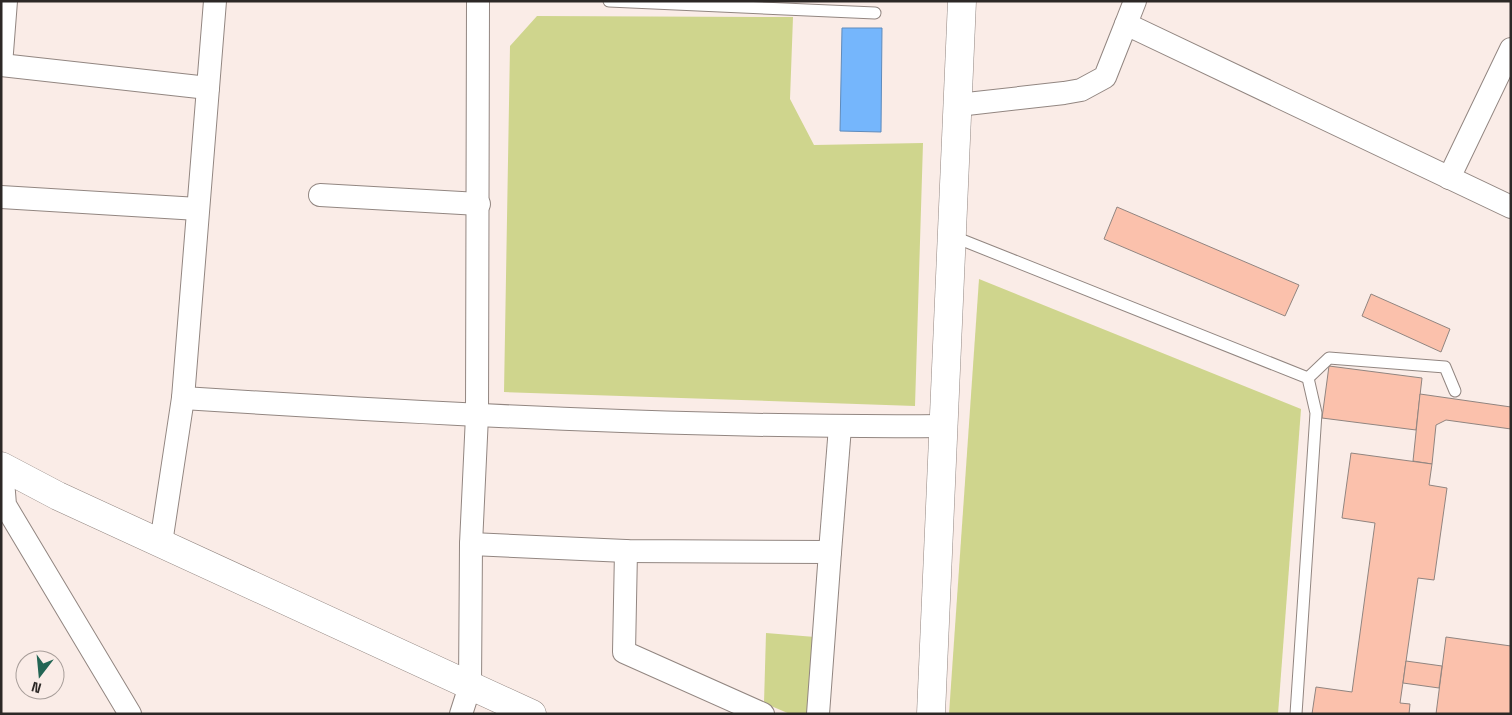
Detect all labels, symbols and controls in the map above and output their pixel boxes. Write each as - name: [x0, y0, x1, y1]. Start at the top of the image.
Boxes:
- north arrow: [15, 650, 65, 700]
- text: N: [29, 678, 43, 697]

